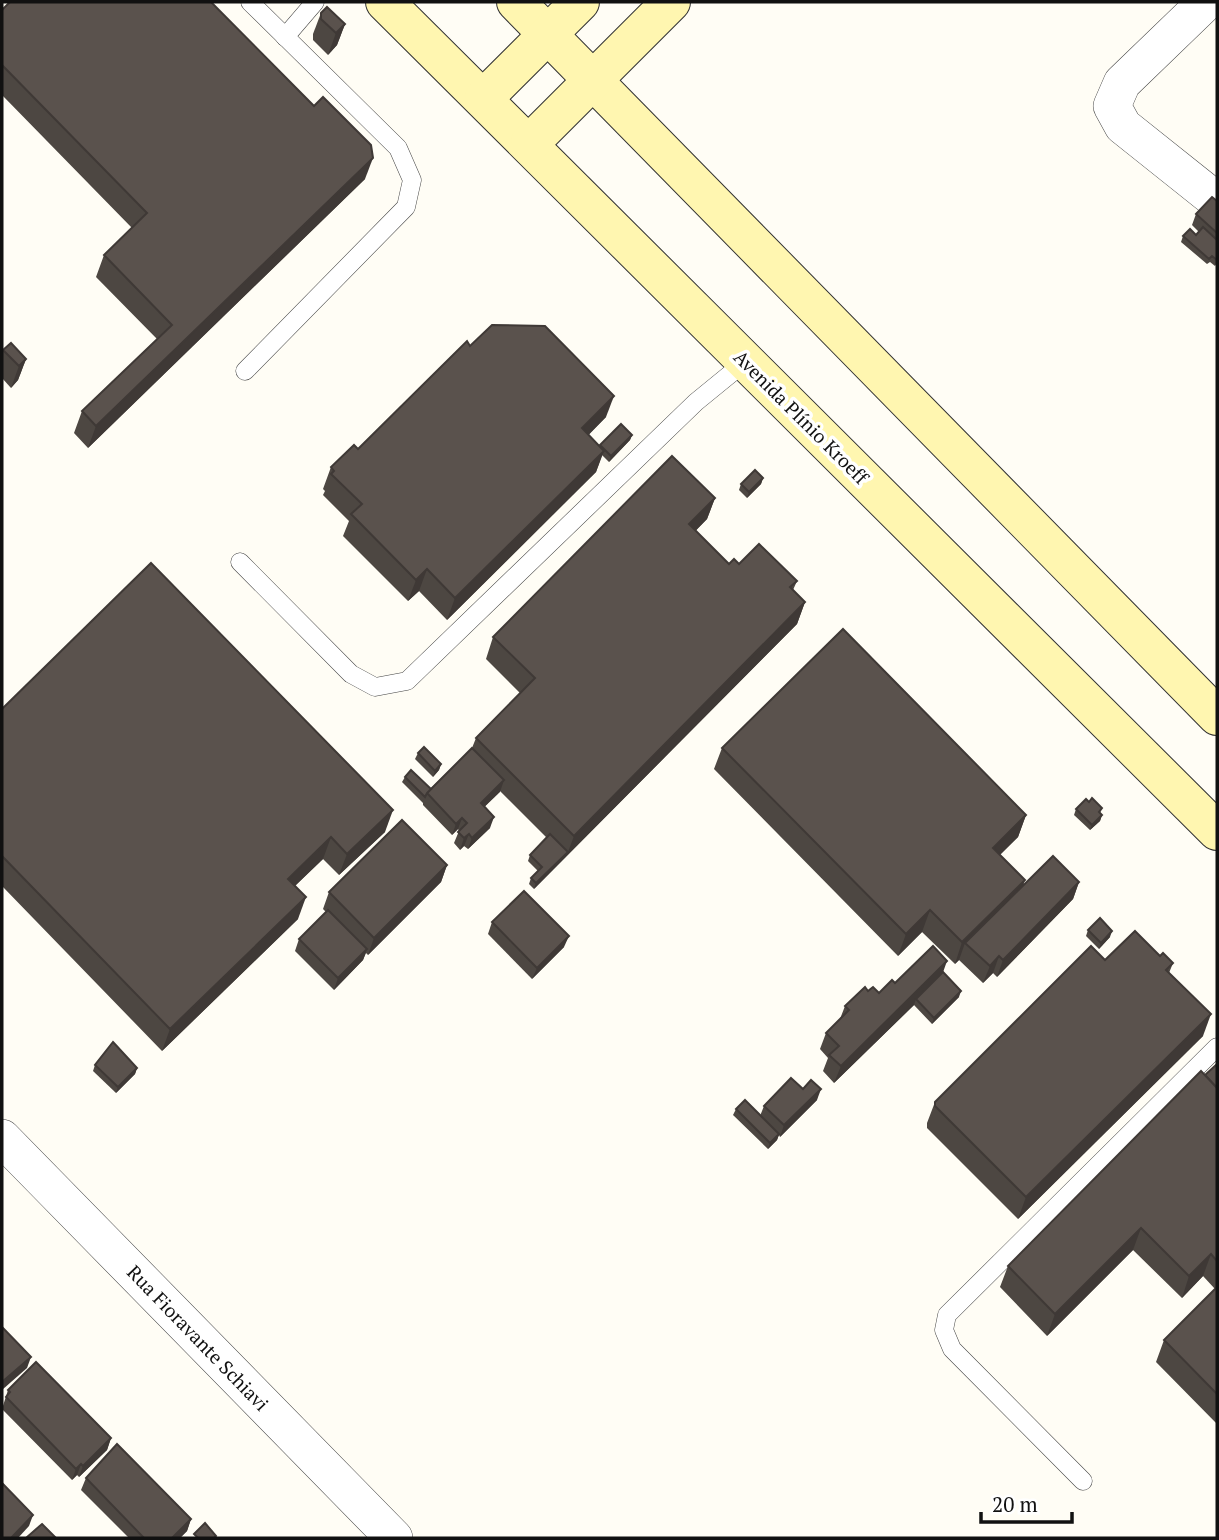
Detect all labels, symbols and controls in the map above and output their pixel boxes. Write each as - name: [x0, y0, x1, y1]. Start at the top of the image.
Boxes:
- street label: Avenida Plínio Kroeff: [729, 344, 875, 490]
- street label: Rua Fioravante Schiavi: [122, 1259, 274, 1416]
- scale bar: [981, 1480, 1072, 1524]
- text: 20 m: [992, 1490, 1038, 1518]

